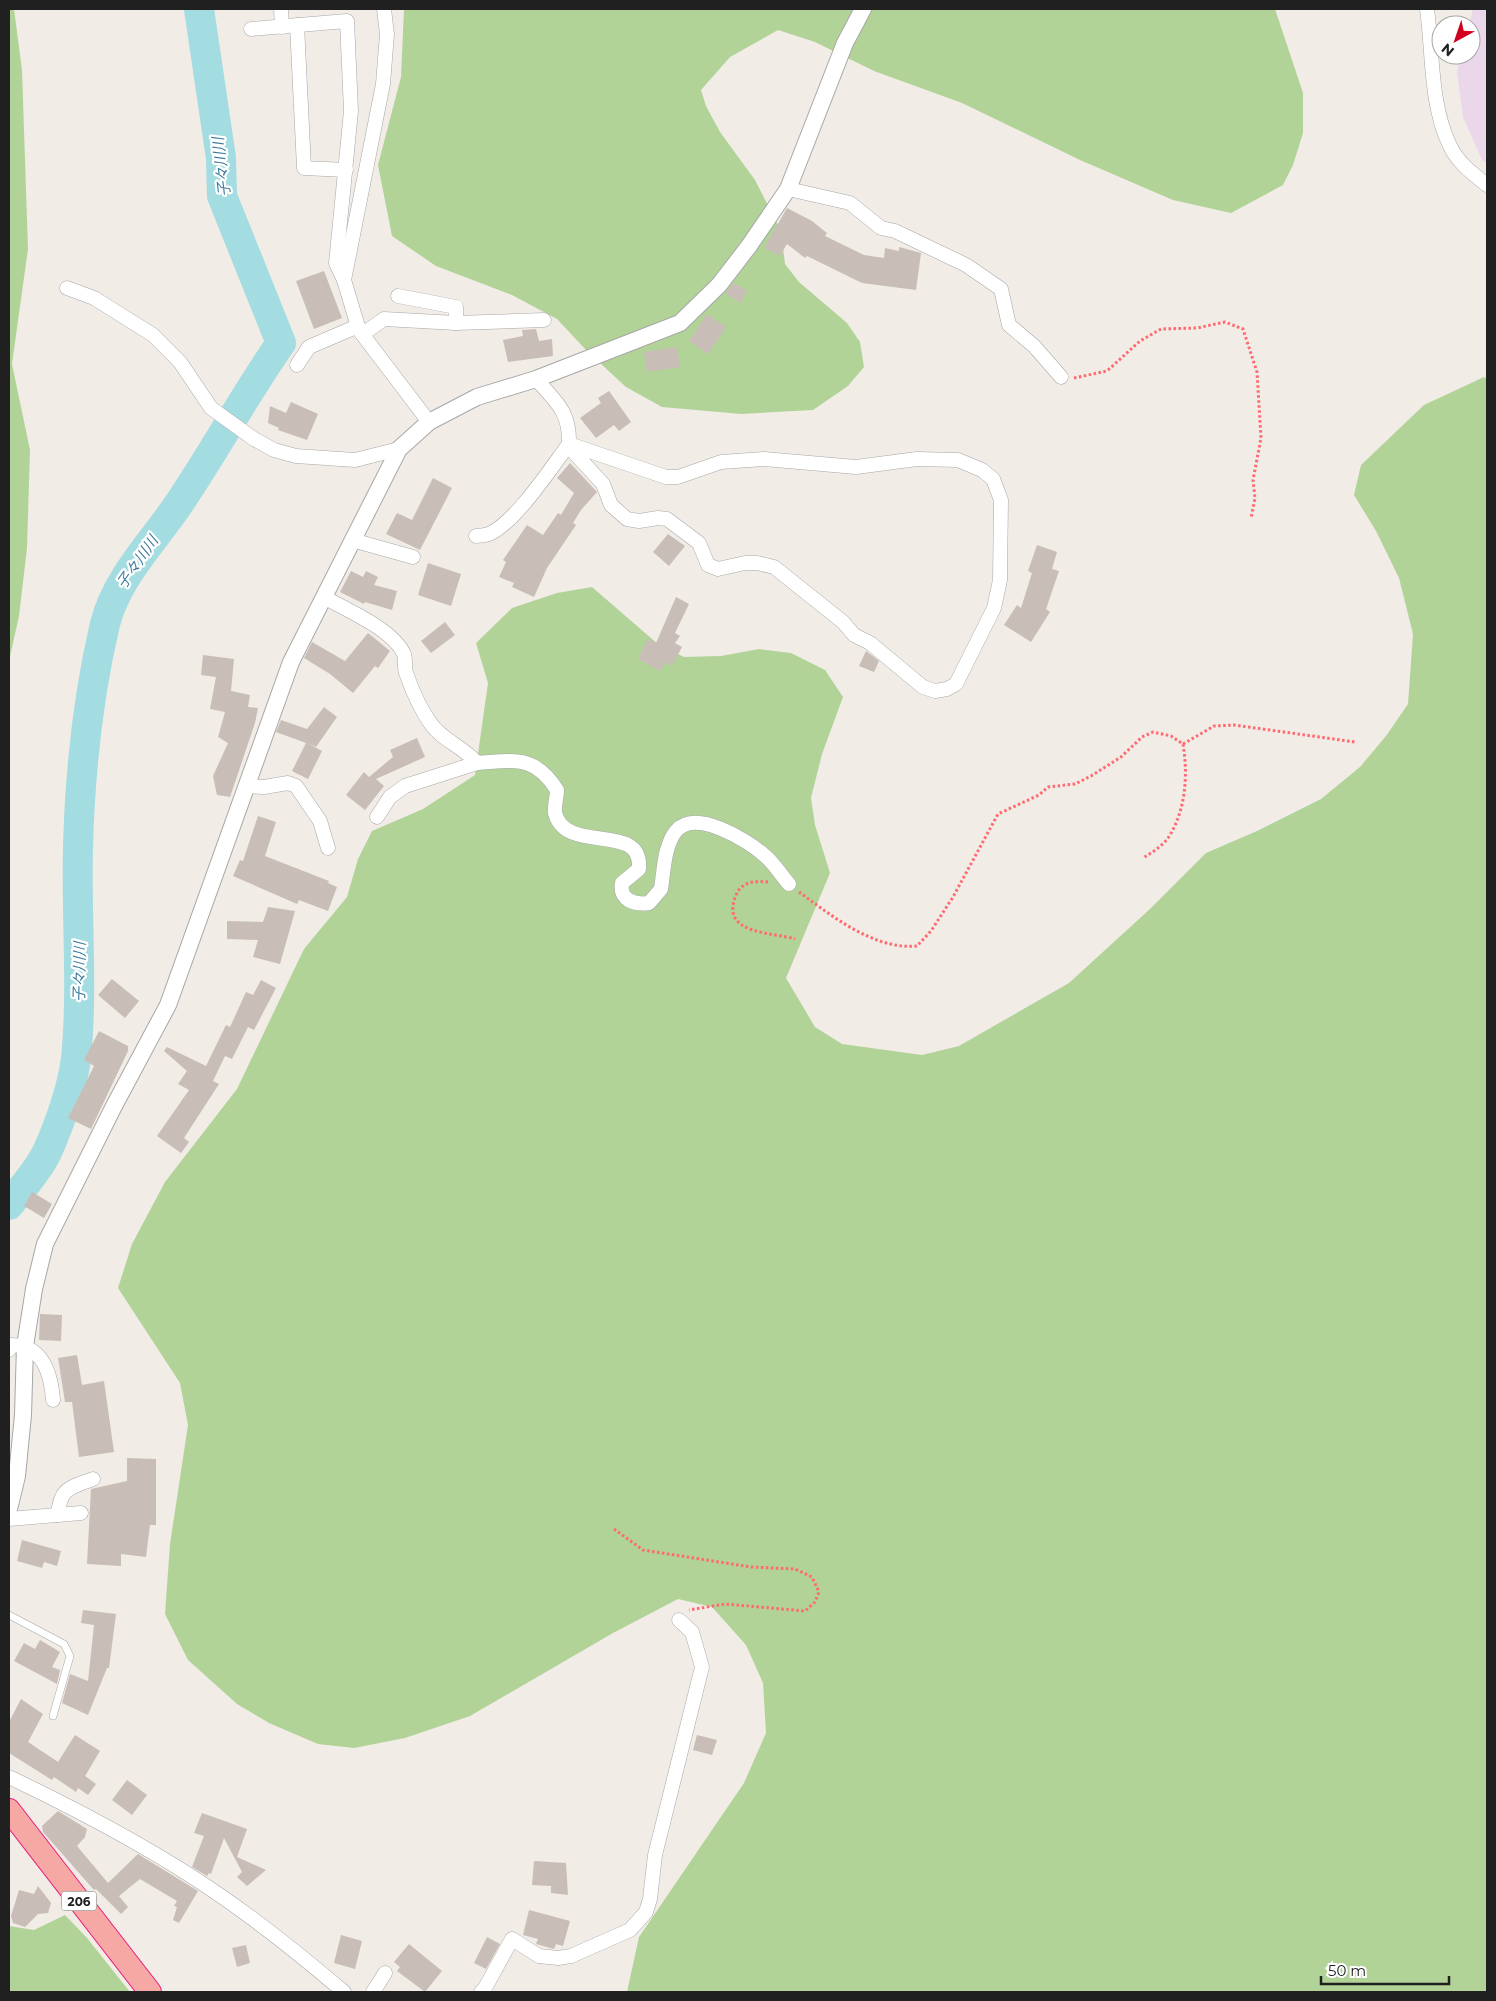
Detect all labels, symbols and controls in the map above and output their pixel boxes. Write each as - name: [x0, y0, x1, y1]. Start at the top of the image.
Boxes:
- north arrow: [1431, 15, 1481, 65]
- text: N: [1438, 39, 1458, 60]
- water label: 子々川川: [208, 134, 234, 198]
- water label: 子々川川: [112, 530, 163, 592]
- water label: 子々川川: [69, 940, 89, 1002]
- road number: 206: [62, 1892, 96, 1910]
- scale bar: [1321, 1954, 1448, 1986]
- text: 50 m: [1328, 1961, 1366, 1980]

